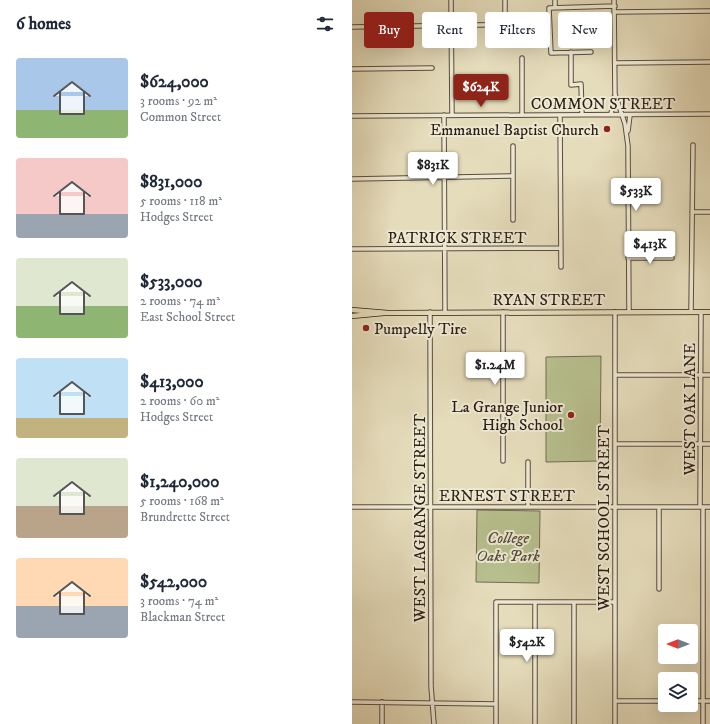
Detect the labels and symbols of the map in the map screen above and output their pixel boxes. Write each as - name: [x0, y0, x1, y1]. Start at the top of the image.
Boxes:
- pin: $624K: [453, 74, 509, 108]
- street label: COMMON STREET: [531, 94, 675, 114]
- place label: Emmanuel Baptist Church: [430, 120, 600, 140]
- marker: Emmanuel Baptist Church: [602, 124, 612, 134]
- pin: $831K: [405, 152, 461, 186]
- pin: $533K: [608, 178, 664, 212]
- street label: PATRICK STREET: [387, 228, 527, 248]
- pin: $413K: [622, 231, 678, 265]
- street label: RYAN STREET: [493, 290, 605, 310]
- place label: Pumpelly Tire: [374, 319, 467, 339]
- marker: Pumpelly Tire: [361, 323, 371, 333]
- street label: WEST OAK LANE: [680, 343, 700, 476]
- pin: $1.24M: [462, 352, 528, 386]
- place label: La Grange Junior High School: [451, 397, 563, 435]
- marker: La Grange Junior High School: [566, 410, 576, 420]
- street label: WEST LAGRANGE STREET: [410, 414, 430, 623]
- street label: WEST SCHOOL STREET: [594, 425, 614, 612]
- street label: ERNEST STREET: [439, 486, 575, 506]
- park label: College Oaks Park: [476, 528, 540, 566]
- north arrow: [658, 624, 698, 664]
- pin: $542K: [499, 629, 555, 663]

